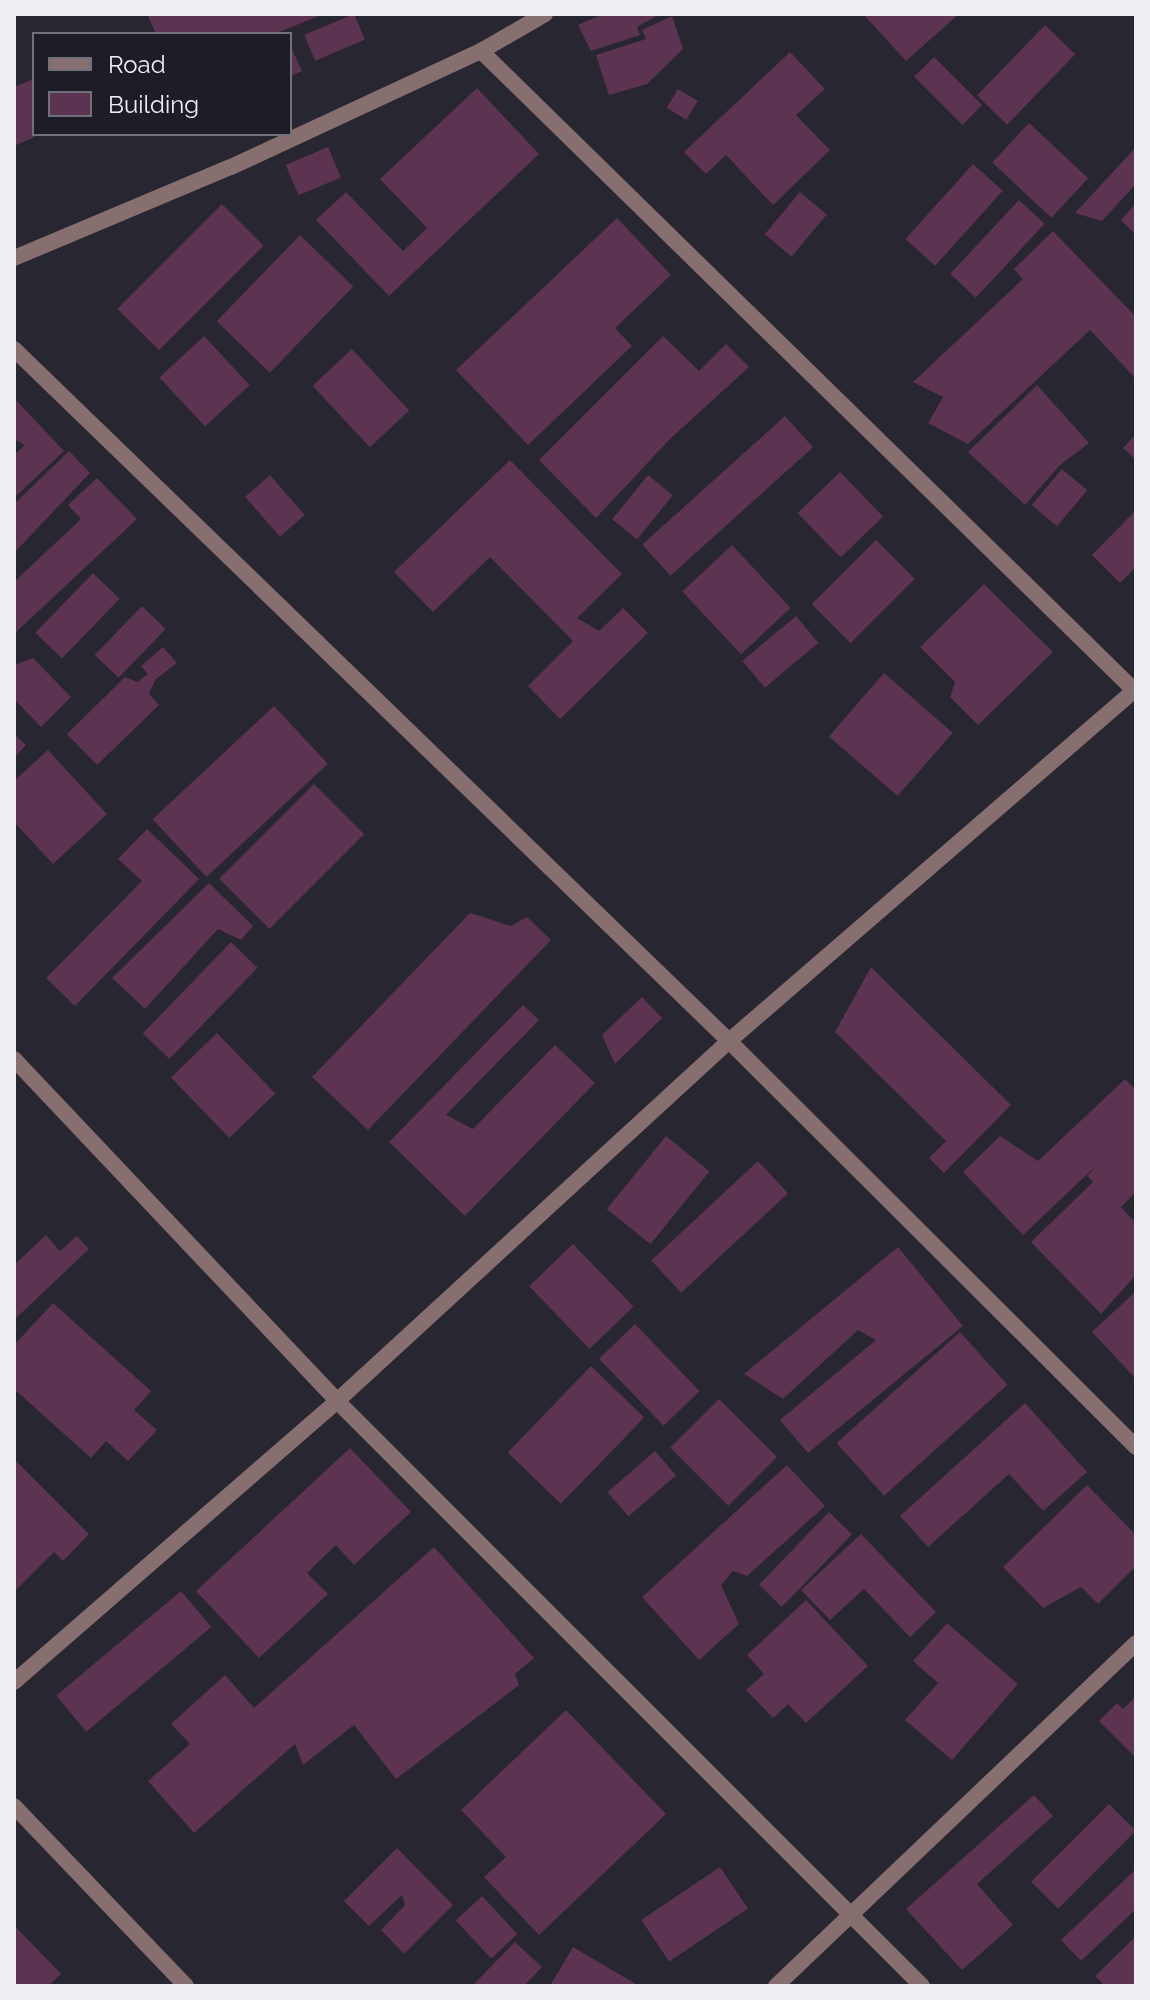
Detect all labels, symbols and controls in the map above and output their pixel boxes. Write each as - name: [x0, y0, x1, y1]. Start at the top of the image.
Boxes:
- legend: [32, 32, 292, 136]
- text: Road: [108, 50, 166, 79]
- text: Building: [108, 90, 199, 119]

